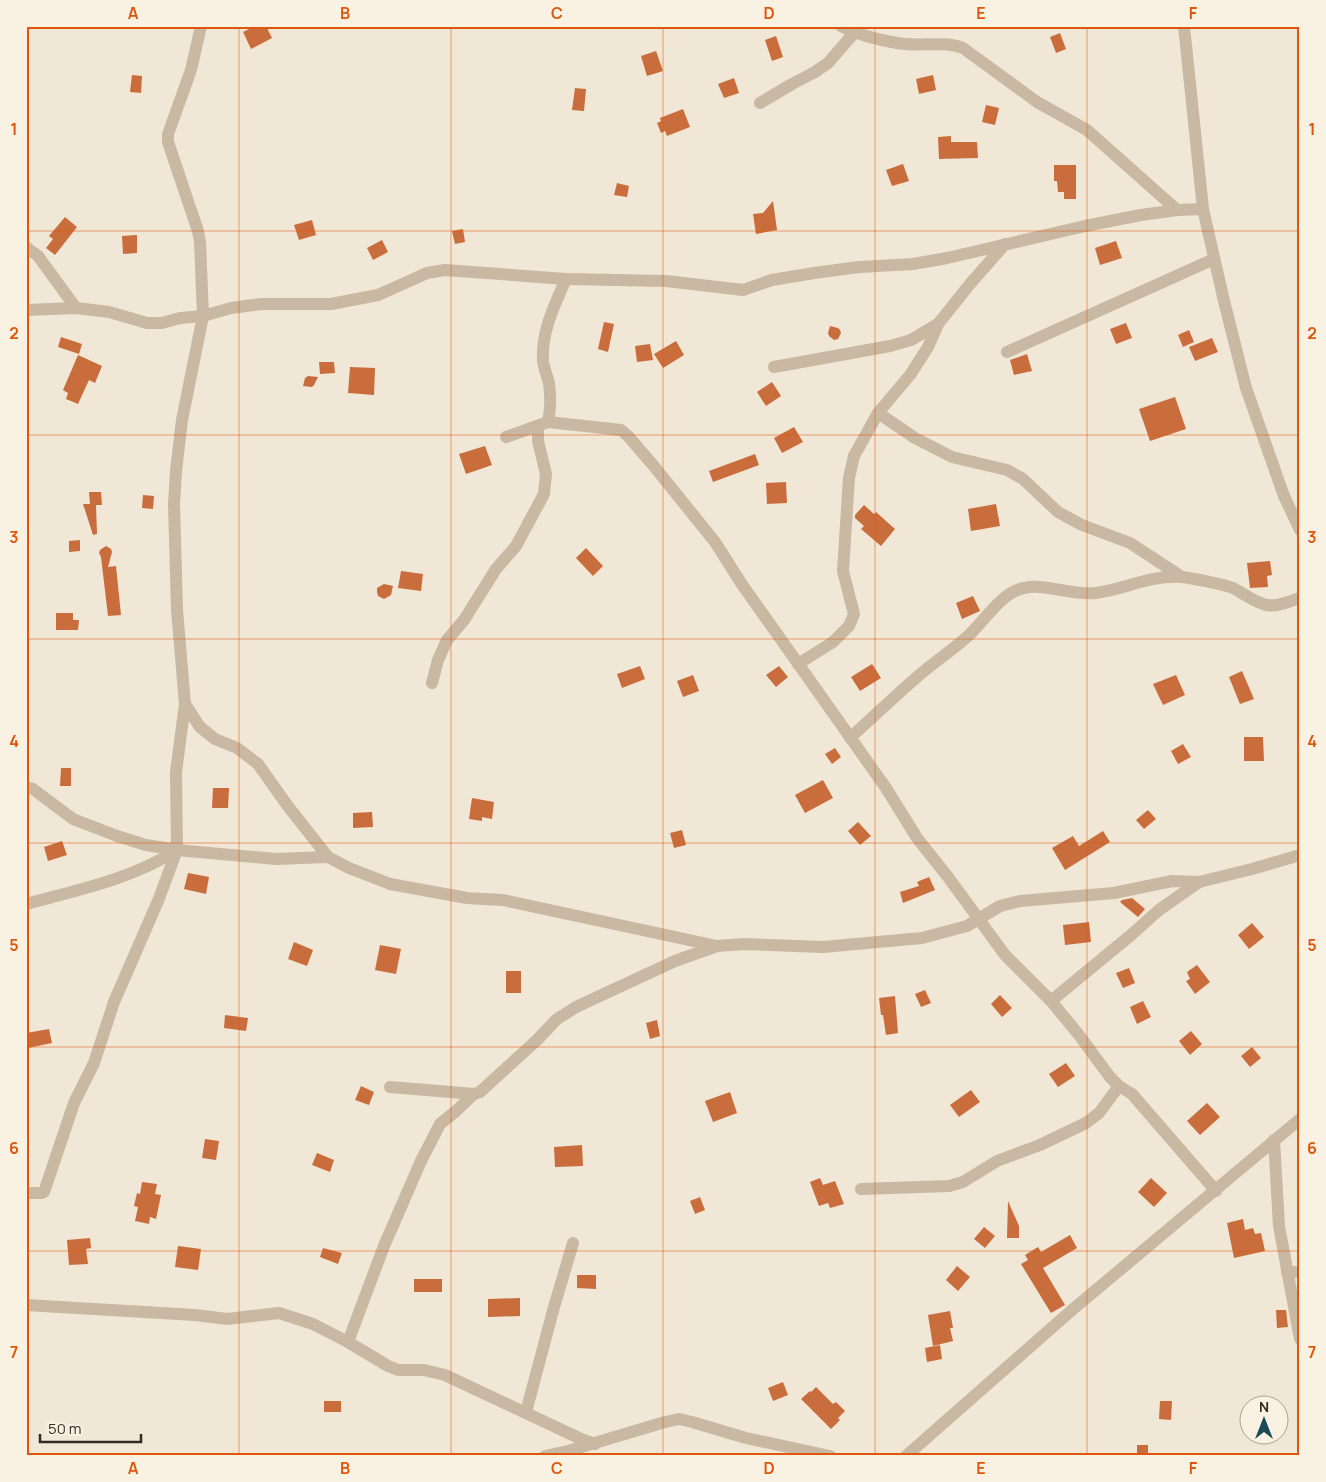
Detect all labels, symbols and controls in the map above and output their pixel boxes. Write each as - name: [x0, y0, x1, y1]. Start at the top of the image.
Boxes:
- text: A: [128, 2, 139, 24]
- text: B: [340, 2, 350, 24]
- text: C: [551, 2, 563, 24]
- text: D: [763, 2, 775, 24]
- text: E: [976, 2, 986, 24]
- text: F: [1189, 2, 1198, 24]
- text: 1: [10, 118, 18, 140]
- text: 1: [1308, 118, 1316, 140]
- text: 2: [9, 322, 19, 344]
- text: 2: [1307, 322, 1317, 344]
- text: 3: [9, 526, 19, 548]
- text: 3: [1307, 526, 1317, 548]
- text: 4: [9, 730, 19, 752]
- text: 4: [1307, 730, 1317, 752]
- text: 5: [9, 934, 19, 956]
- text: 5: [1307, 934, 1317, 956]
- text: 6: [9, 1137, 19, 1159]
- text: 6: [1307, 1137, 1317, 1159]
- text: 7: [10, 1341, 18, 1363]
- text: 7: [1308, 1341, 1316, 1363]
- north arrow: [1238, 1394, 1288, 1444]
- text: N: [1259, 1397, 1269, 1416]
- scale bar: [40, 1412, 141, 1444]
- text: 50 m: [48, 1418, 82, 1439]
- text: A: [128, 1457, 139, 1479]
- text: B: [340, 1457, 350, 1479]
- text: C: [551, 1457, 563, 1479]
- text: D: [763, 1457, 775, 1479]
- text: E: [976, 1457, 986, 1479]
- text: F: [1189, 1457, 1198, 1479]

